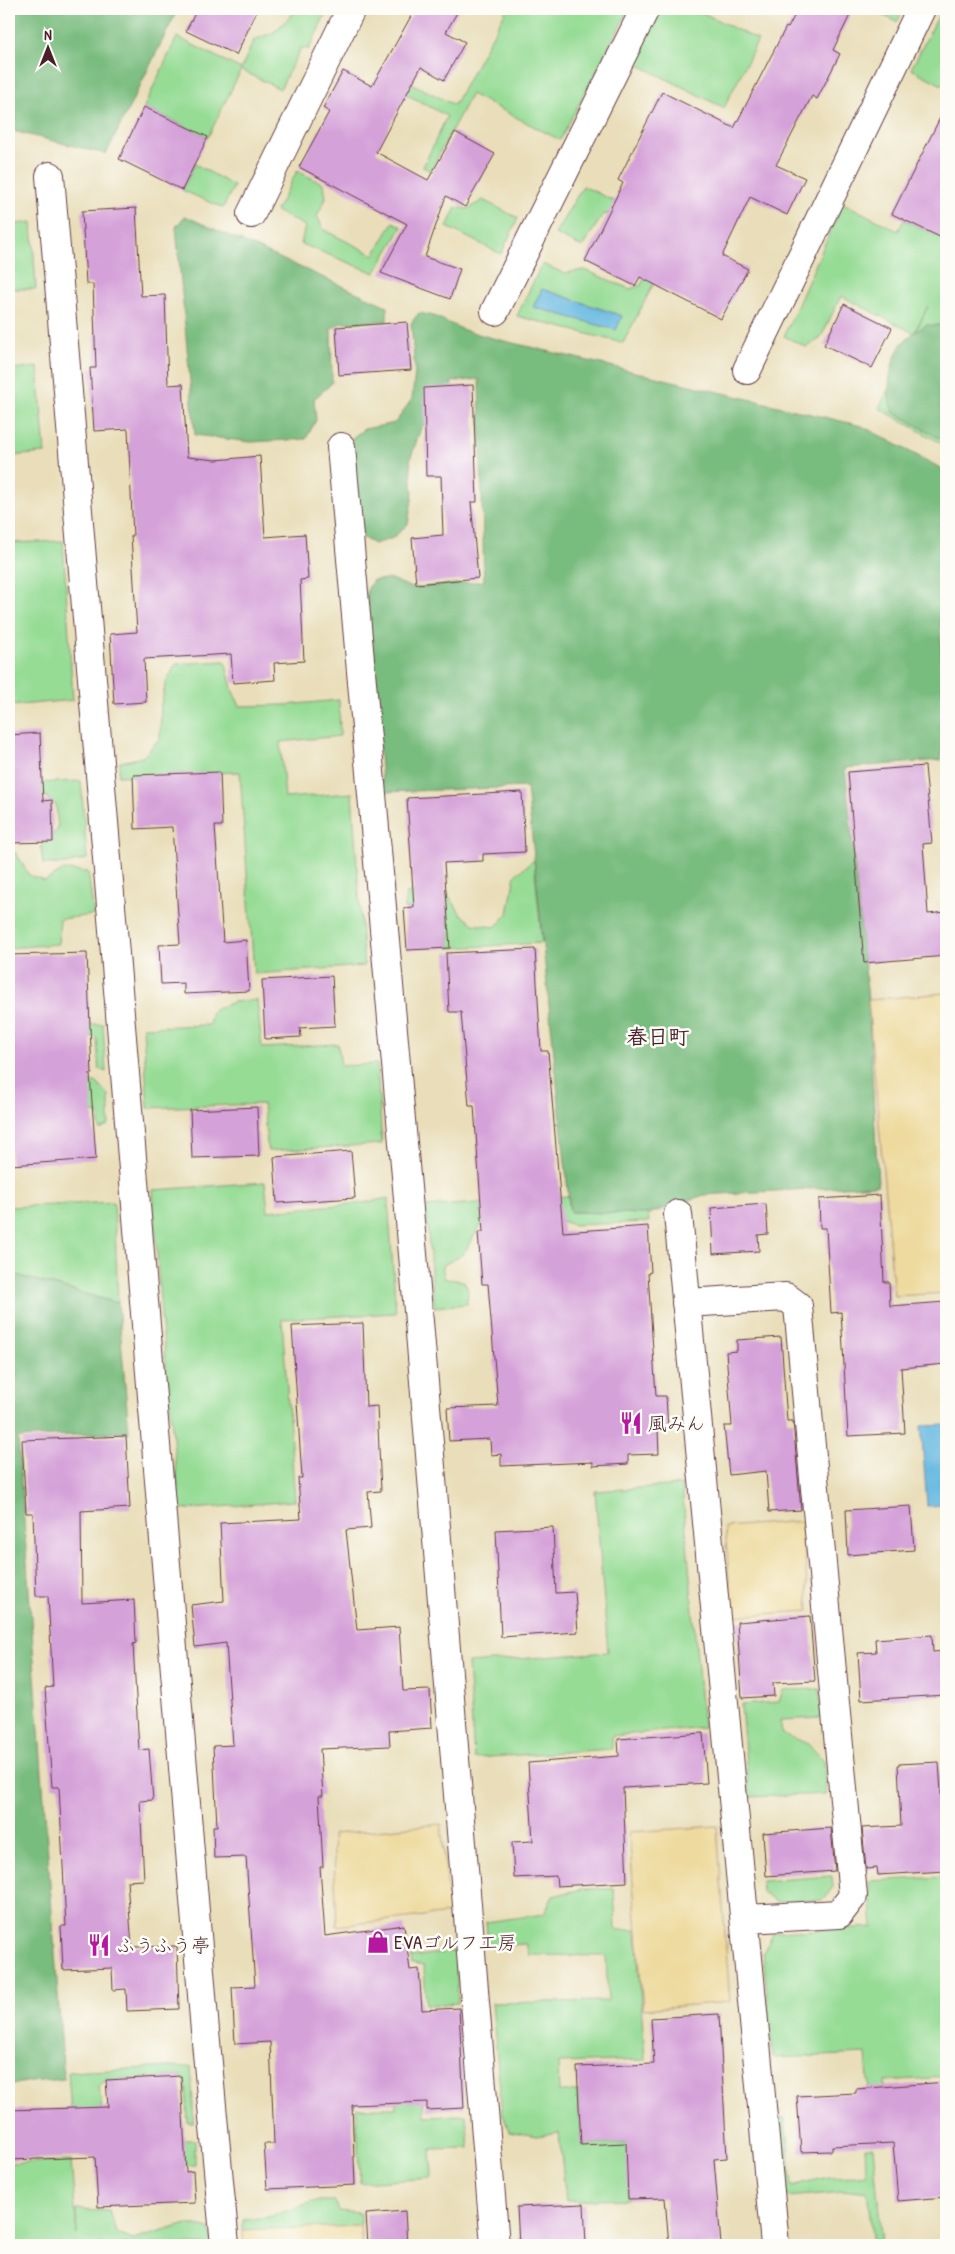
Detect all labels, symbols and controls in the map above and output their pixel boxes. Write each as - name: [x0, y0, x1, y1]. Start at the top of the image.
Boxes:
- north arrow: [22, 22, 72, 72]
- text: N: [44, 25, 52, 44]
- district label: 春日町: [627, 1022, 690, 1051]
- restaurant icon: 風みん: [618, 1410, 644, 1436]
- place label: 風みん: [648, 1410, 705, 1436]
- shop icon: EVAゴルフ工房: [365, 1929, 391, 1955]
- place label: EVAゴルフ工房: [394, 1929, 517, 1955]
- restaurant icon: ふうふう亭: [86, 1932, 112, 1958]
- place label: ふうふう亭: [116, 1932, 210, 1958]

